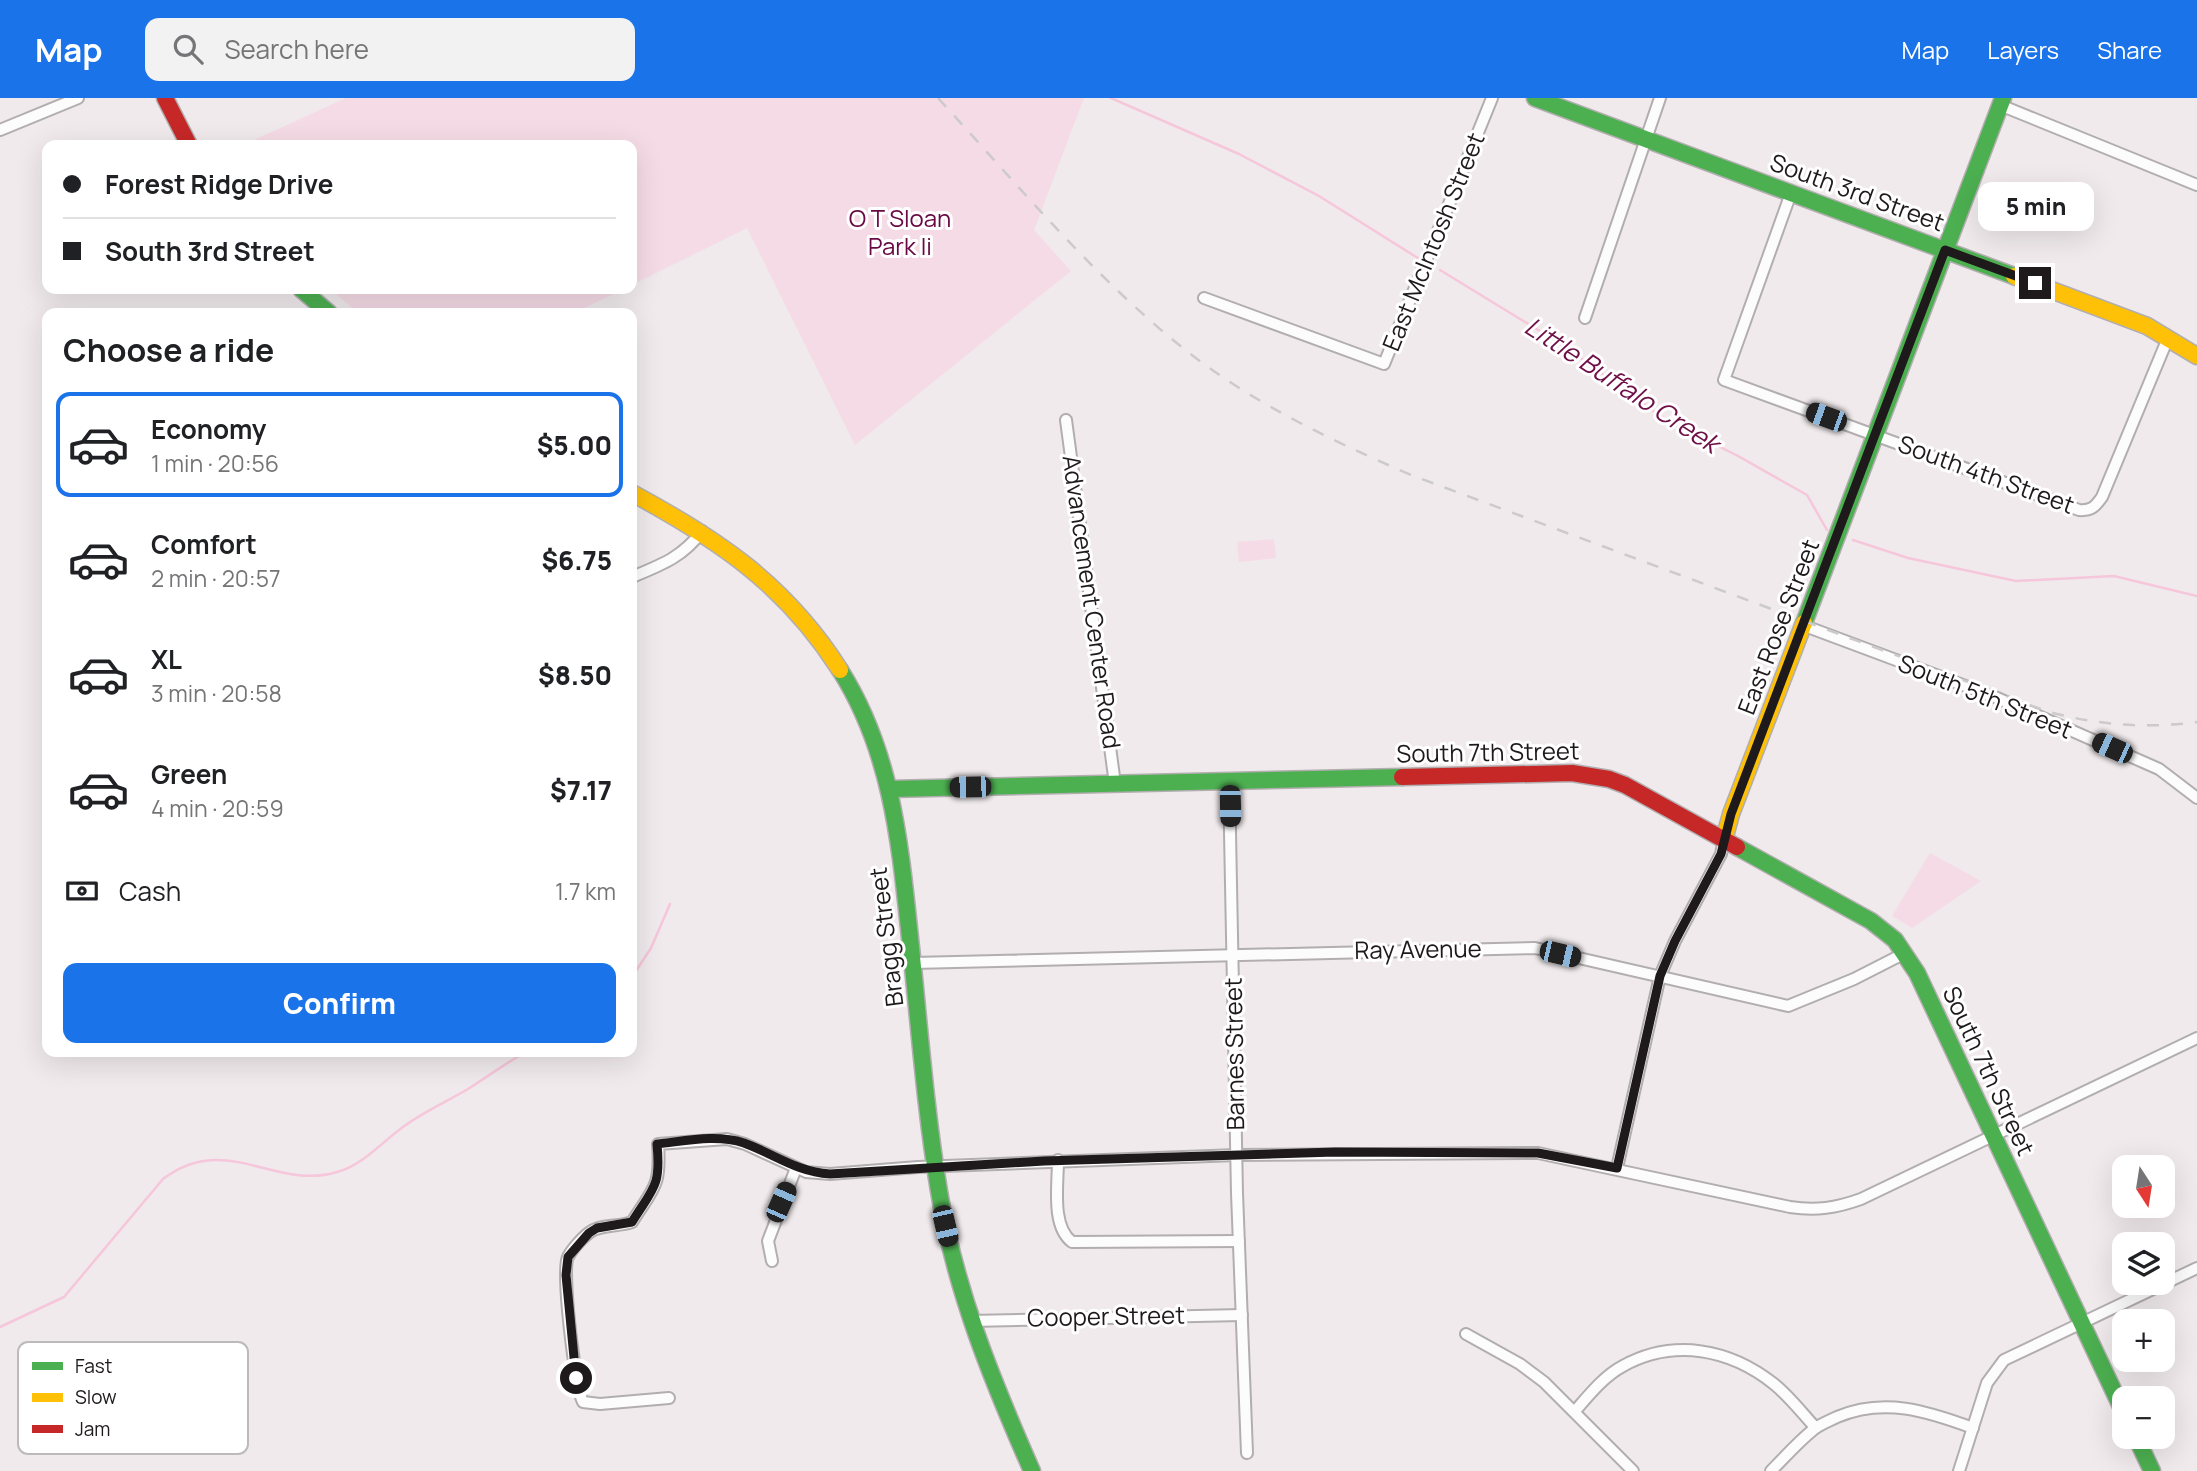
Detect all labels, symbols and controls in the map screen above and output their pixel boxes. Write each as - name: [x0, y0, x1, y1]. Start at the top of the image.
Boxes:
- search box: [145, 18, 635, 81]
- text: Map: [35, 27, 103, 72]
- icon: search: [169, 30, 207, 68]
- text: Search here: [225, 31, 369, 67]
- text: Map: [1902, 33, 1949, 66]
- text: Layers: [1987, 33, 2059, 66]
- text: Share: [2097, 33, 2162, 66]
- street label: East McIntosh Street: [1374, 127, 1491, 355]
- street label: South 3rd Street: [1766, 145, 1949, 238]
- text: Forest Ridge Drive: [105, 166, 333, 202]
- callout: 5 min: [1977, 181, 2093, 230]
- text: 5 min: [2006, 190, 2066, 222]
- park label: O T Sloan Park Ii: [849, 201, 951, 262]
- text: South 3rd Street: [105, 233, 315, 269]
- route end: [2019, 267, 2051, 299]
- water label: Little Buffalo Creek: [1518, 308, 1730, 463]
- text: Choose a ride: [63, 328, 274, 372]
- car: [1803, 400, 1850, 434]
- text: Economy: [151, 411, 266, 447]
- icon: car: [67, 413, 130, 476]
- street label: South 4th Street: [1894, 426, 2079, 521]
- text: $5.00: [537, 427, 612, 463]
- text: 1 min · 20:56: [151, 447, 279, 479]
- street label: Advancement Center Road: [1056, 453, 1129, 751]
- text: Comfort: [151, 526, 257, 562]
- icon: car: [67, 528, 130, 591]
- street label: East Rose Street: [1729, 534, 1826, 719]
- text: $6.75: [541, 542, 612, 578]
- text: 2 min · 20:57: [151, 562, 281, 594]
- text: XL: [151, 641, 182, 677]
- icon: car: [67, 643, 130, 706]
- street label: South 5th Street: [1894, 646, 2077, 746]
- text: $8.50: [538, 657, 612, 693]
- text: 3 min · 20:58: [151, 677, 282, 709]
- car: [2089, 730, 2136, 766]
- street label: South 7th Street: [1396, 733, 1580, 770]
- text: Green: [151, 756, 227, 792]
- icon: car: [67, 758, 130, 821]
- text: $7.17: [550, 772, 612, 808]
- car: [949, 776, 992, 798]
- car: [1220, 785, 1241, 827]
- text: 4 min · 20:59: [151, 792, 284, 824]
- street label: Bragg Street: [861, 866, 910, 1009]
- icon: cash: [63, 872, 101, 910]
- text: Cash: [119, 873, 181, 909]
- text: 1.7 km: [555, 875, 616, 907]
- street label: Ray Avenue: [1354, 931, 1482, 966]
- car: [1538, 939, 1583, 969]
- button: Confirm: [63, 963, 616, 1043]
- street label: Barnes Street: [1216, 977, 1251, 1131]
- street label: South 7th Street: [1936, 980, 2043, 1160]
- north arrow: [2112, 1155, 2175, 1218]
- map controls: [2112, 1155, 2175, 1449]
- car: [763, 1179, 800, 1225]
- car: [931, 1203, 960, 1249]
- button: layers: [2112, 1232, 2175, 1295]
- street label: Cooper Street: [1027, 1298, 1185, 1333]
- button: +: [2112, 1309, 2175, 1372]
- legend: [18, 1342, 248, 1454]
- text: Fast: [75, 1353, 112, 1379]
- route start: [560, 1362, 592, 1394]
- text: Slow: [75, 1384, 117, 1410]
- button: −: [2112, 1386, 2175, 1449]
- text: Jam: [75, 1416, 110, 1442]

